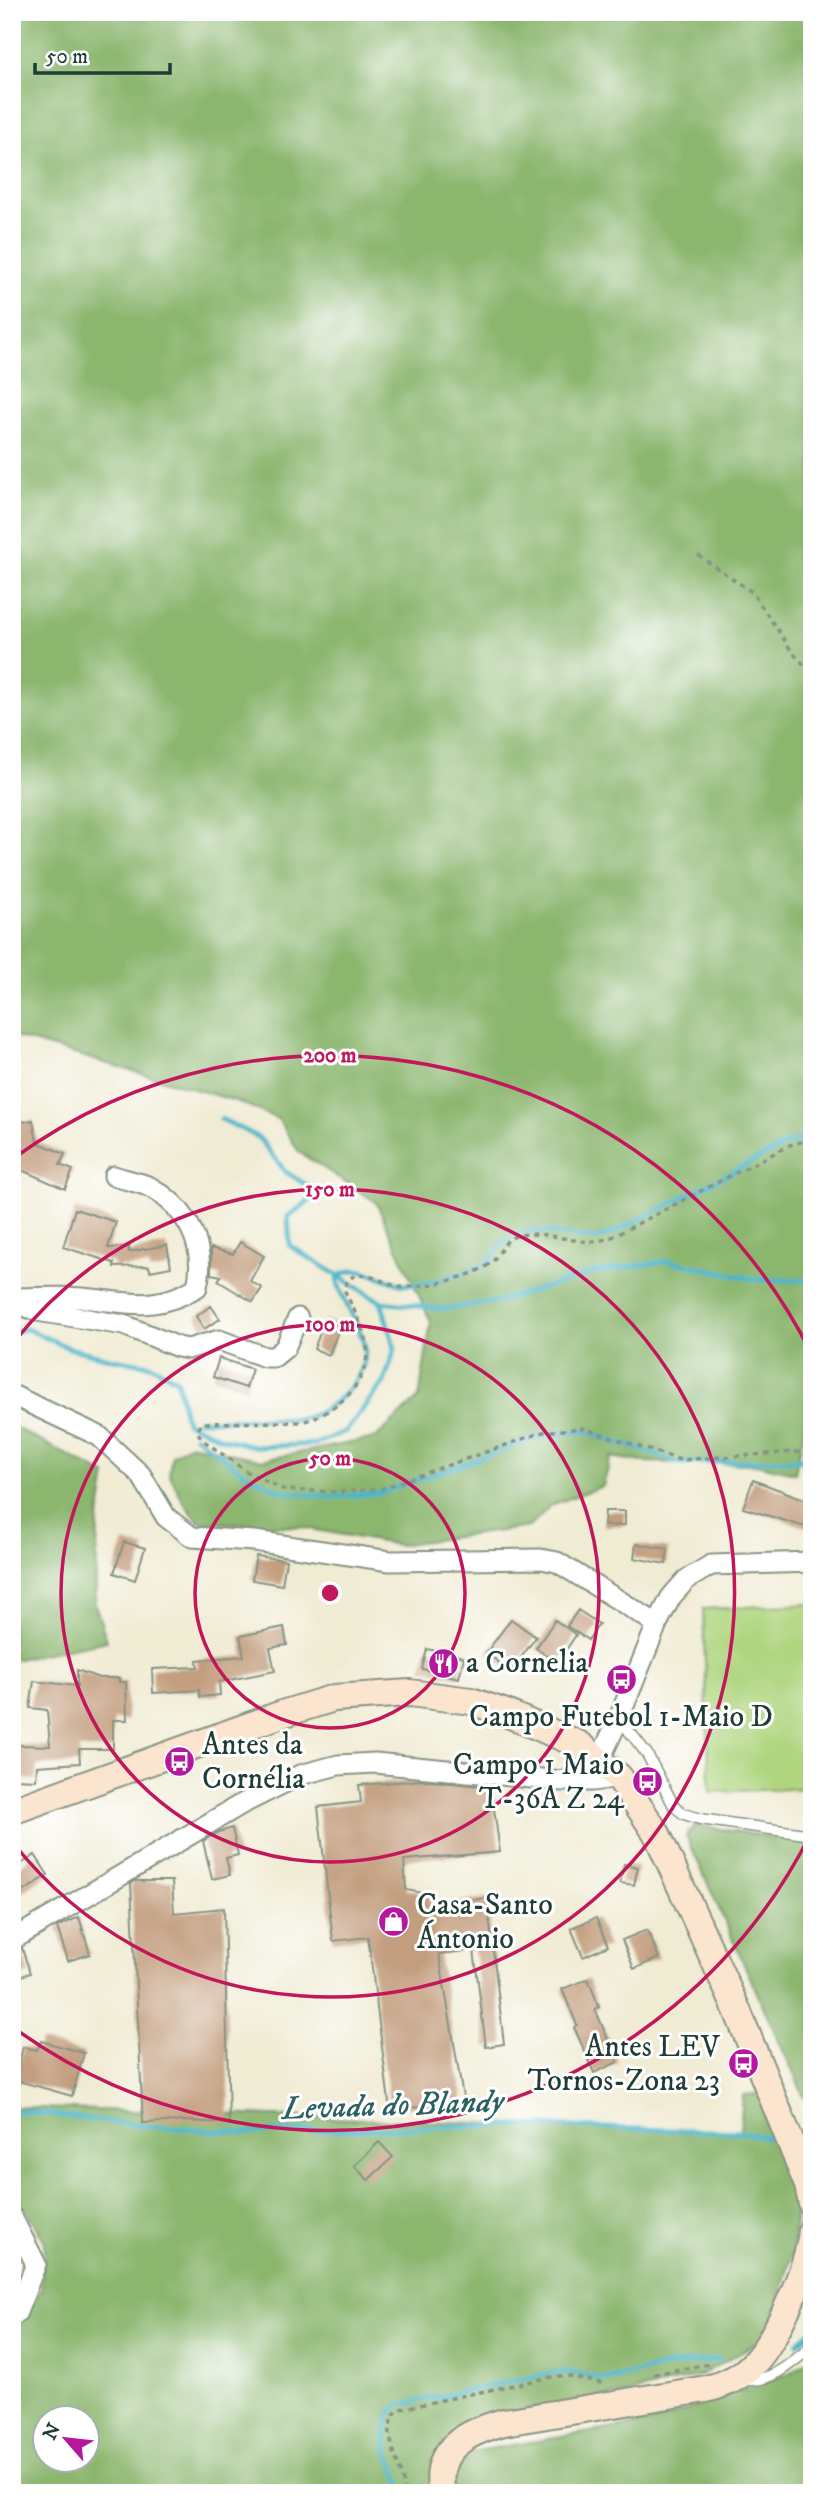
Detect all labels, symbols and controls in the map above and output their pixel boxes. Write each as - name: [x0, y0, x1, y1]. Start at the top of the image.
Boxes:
- scale bar: [35, 32, 170, 76]
- text: 50 m: [46, 44, 88, 70]
- text: 200 m: [303, 1043, 357, 1069]
- text: 150 m: [305, 1177, 355, 1203]
- text: 100 m: [305, 1312, 355, 1338]
- text: 50 m: [308, 1446, 351, 1472]
- centre of rings: [318, 1581, 342, 1605]
- place label: a Cornelia: [466, 1645, 589, 1682]
- restaurant icon: a Cornelia: [426, 1646, 460, 1680]
- bus stop icon: Campo Futebol 1-Maio D: [604, 1662, 638, 1696]
- place label: Campo Futebol 1-Maio D: [469, 1699, 773, 1736]
- place label: Antes da Cornélia: [202, 1727, 305, 1798]
- bus stop icon: Antes da Cornélia: [162, 1745, 196, 1779]
- place label: Campo 1 Maio T-36A Z 24: [453, 1747, 625, 1818]
- bus stop icon: Campo 1 Maio T-36A Z 24: [630, 1765, 664, 1799]
- place label: Casa-Santo Ántonio: [417, 1887, 553, 1958]
- shop icon: Casa-Santo Ántonio: [377, 1905, 411, 1939]
- place label: Antes LEV Tornos-Zona 23: [528, 2029, 721, 2100]
- bus stop icon: Antes LEV Tornos-Zona 23: [726, 2047, 760, 2081]
- water label: Levada do Blandy: [279, 2082, 507, 2130]
- north arrow: [32, 2404, 102, 2474]
- text: N: [38, 2419, 66, 2444]

